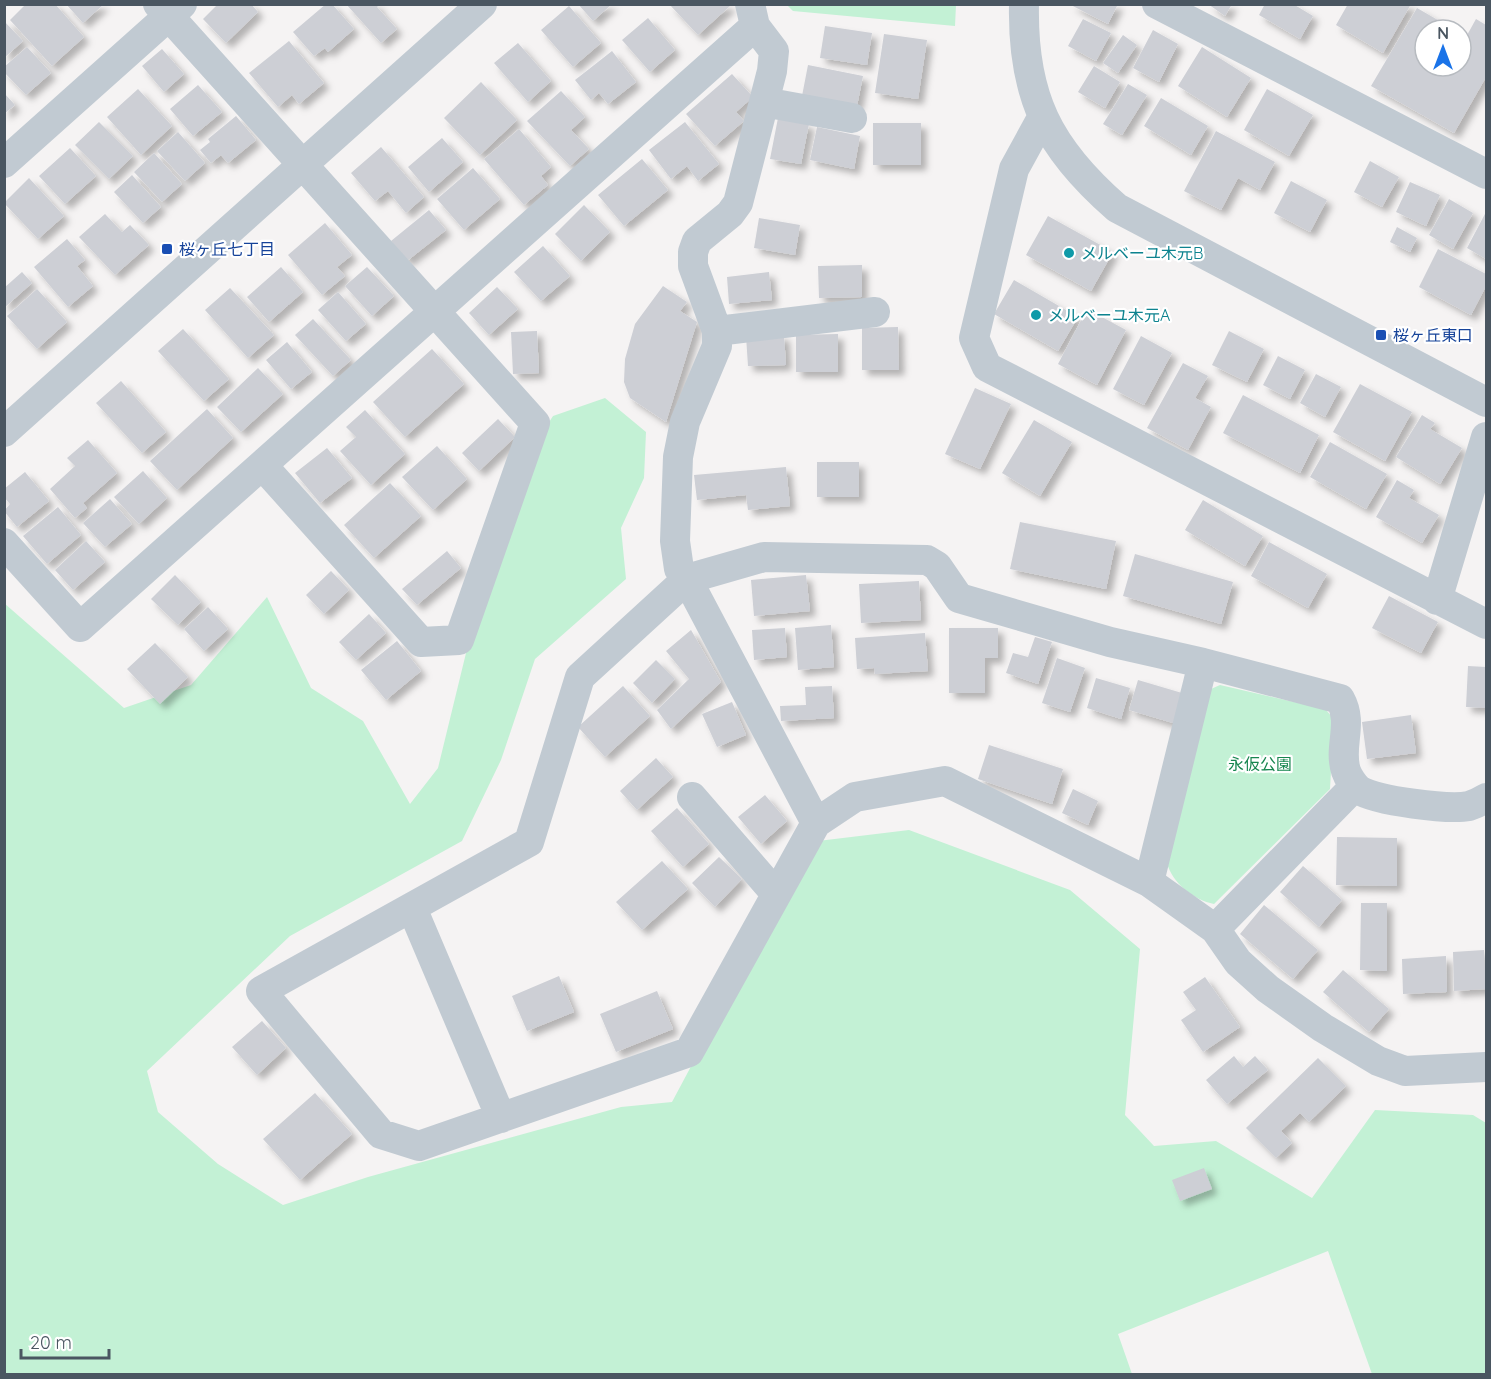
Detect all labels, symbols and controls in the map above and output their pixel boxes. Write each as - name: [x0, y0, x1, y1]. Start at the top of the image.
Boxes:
- north arrow: [1413, 18, 1473, 78]
- text: N: [1437, 23, 1449, 43]
- place label: 桜ヶ丘七丁目: [179, 239, 275, 259]
- marker: 桜ヶ丘七丁目: [160, 242, 174, 256]
- place label: メルベーユ木元B: [1081, 243, 1203, 263]
- marker: メルベーユ木元B: [1062, 246, 1076, 260]
- place label: メルベーユ木元A: [1048, 305, 1170, 325]
- marker: メルベーユ木元A: [1029, 308, 1043, 322]
- place label: 桜ヶ丘東口: [1393, 325, 1473, 345]
- marker: 桜ヶ丘東口: [1374, 328, 1388, 342]
- park label: 永仮公園: [1228, 754, 1292, 774]
- scale bar: [21, 1322, 110, 1360]
- text: 20 m: [30, 1331, 72, 1354]

